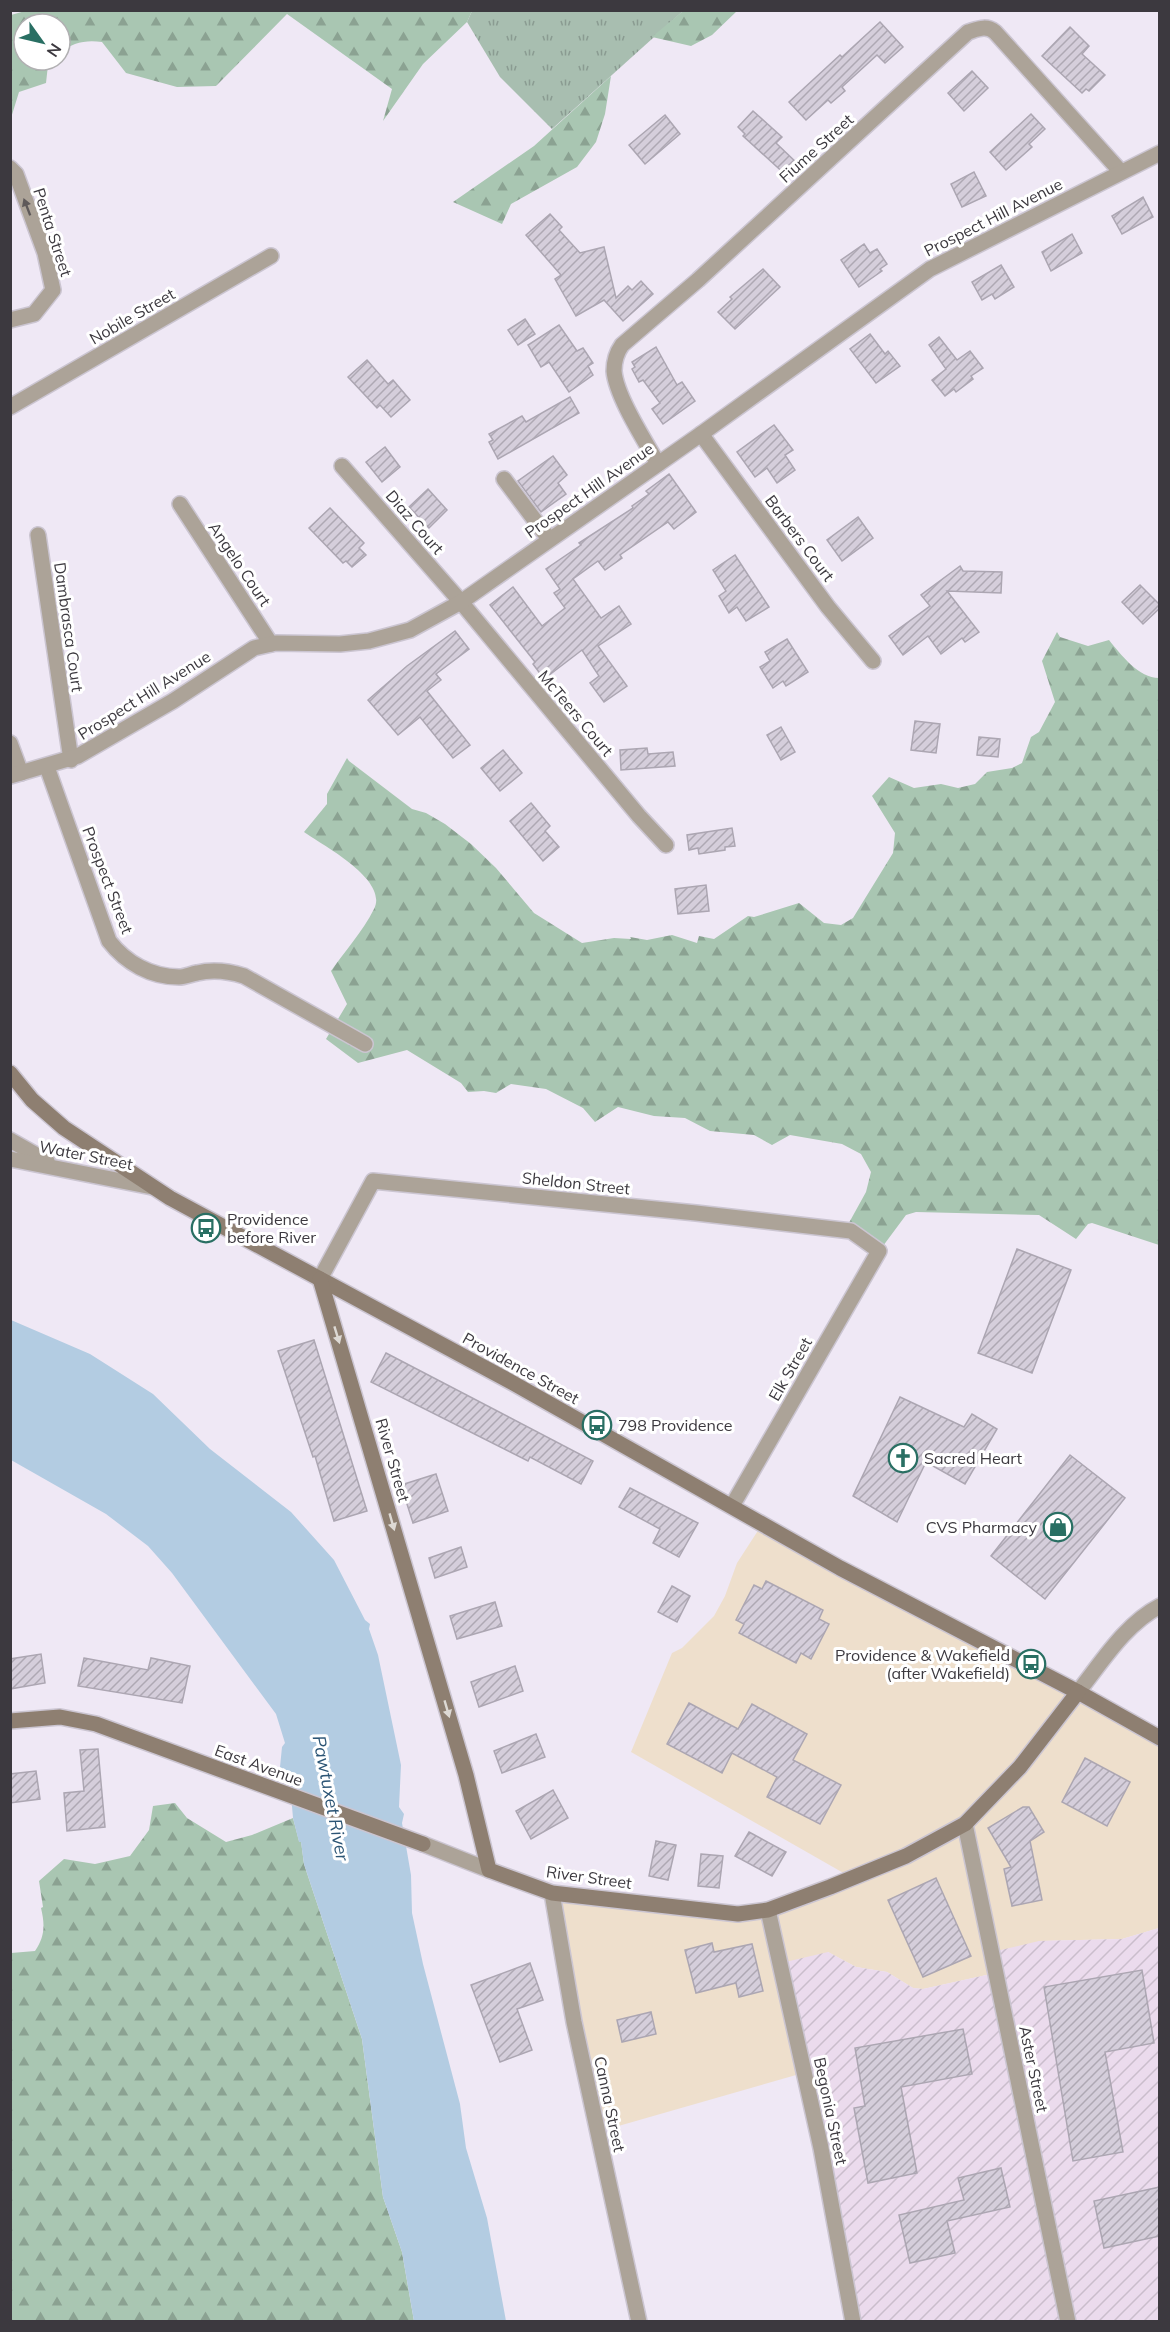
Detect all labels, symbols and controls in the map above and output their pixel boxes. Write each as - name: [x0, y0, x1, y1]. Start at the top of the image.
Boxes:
- north arrow: [12, 12, 72, 72]
- text: N: [43, 40, 66, 61]
- street label: Fiume Street: [775, 109, 858, 187]
- street label: Prospect Hill Avenue: [920, 173, 1066, 261]
- street label: Penta Street: [29, 185, 77, 279]
- one-way arrow: [22, 198, 32, 216]
- street label: Nobile Street: [86, 283, 179, 349]
- street label: Prospect Hill Avenue: [521, 438, 657, 542]
- street label: Diaz Court: [382, 486, 449, 558]
- street label: Barbers Court: [761, 491, 839, 585]
- street label: Angelo Court: [205, 518, 276, 610]
- street label: Dambrasca Court: [50, 561, 88, 693]
- street label: Prospect Hill Avenue: [74, 646, 214, 744]
- street label: McTeers Court: [534, 666, 618, 760]
- street label: Prospect Street: [78, 824, 138, 937]
- street label: Water Street: [37, 1136, 135, 1174]
- street label: Sheldon Street: [521, 1167, 631, 1199]
- place label: Providence before River: [227, 1209, 316, 1247]
- bus stop icon: Providence before River: [190, 1212, 222, 1244]
- one-way arrow: [333, 1326, 342, 1344]
- street label: Providence Street: [459, 1328, 583, 1408]
- street label: Elk Street: [764, 1333, 816, 1404]
- bus stop icon: 798 Providence: [581, 1409, 613, 1441]
- place label: 798 Providence: [618, 1415, 732, 1435]
- street label: River Street: [372, 1416, 415, 1505]
- church icon: Sacred Heart: [887, 1442, 919, 1474]
- place label: Sacred Heart: [924, 1448, 1022, 1468]
- shop icon: CVS Pharmacy: [1042, 1511, 1074, 1543]
- one-way arrow: [388, 1513, 397, 1531]
- place label: CVS Pharmacy: [926, 1517, 1037, 1537]
- place label: Providence & Wakefield (after Wakefield): [835, 1645, 1010, 1683]
- bus stop icon: Providence & Wakefield (after Wakefield): [1015, 1648, 1047, 1680]
- one-way arrow: [442, 1700, 452, 1718]
- water label: Pawtuxet River: [308, 1733, 355, 1864]
- street label: East Avenue: [212, 1740, 306, 1790]
- street label: River Street: [545, 1861, 633, 1893]
- street label: Aster Street: [1015, 2024, 1053, 2114]
- street label: Canna Street: [590, 2054, 630, 2154]
- street label: Begonia Street: [810, 2055, 852, 2167]

